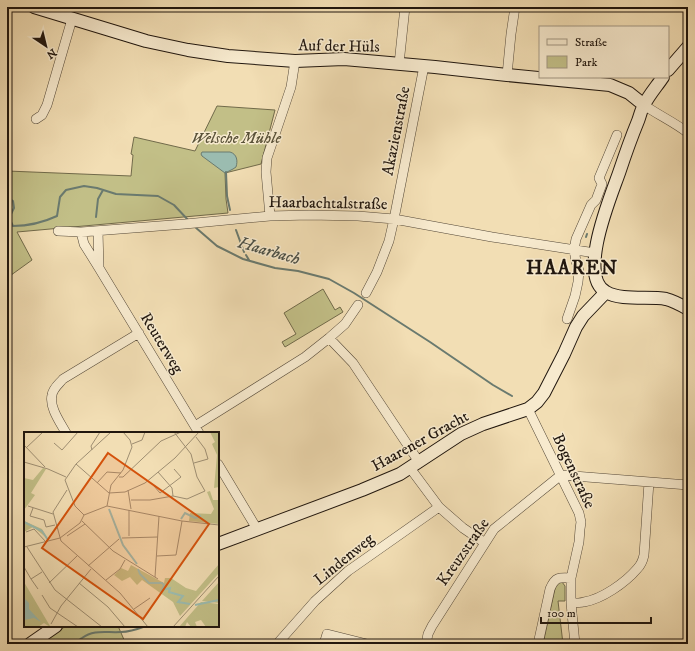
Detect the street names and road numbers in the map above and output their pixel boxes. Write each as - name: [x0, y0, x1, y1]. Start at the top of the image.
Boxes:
- street label: Auf der Hüls: [298, 35, 380, 57]
- street label: Akazienstraße: [378, 84, 415, 177]
- street label: Haarbachtalstraße: [268, 192, 388, 214]
- street label: Reuterweg: [136, 309, 188, 377]
- street label: Haarener Gracht: [368, 406, 472, 476]
- street label: Bogenstraße: [548, 430, 600, 512]
- street label: Kreuzstraße: [432, 514, 494, 590]
- street label: Lindenweg: [310, 529, 378, 589]

